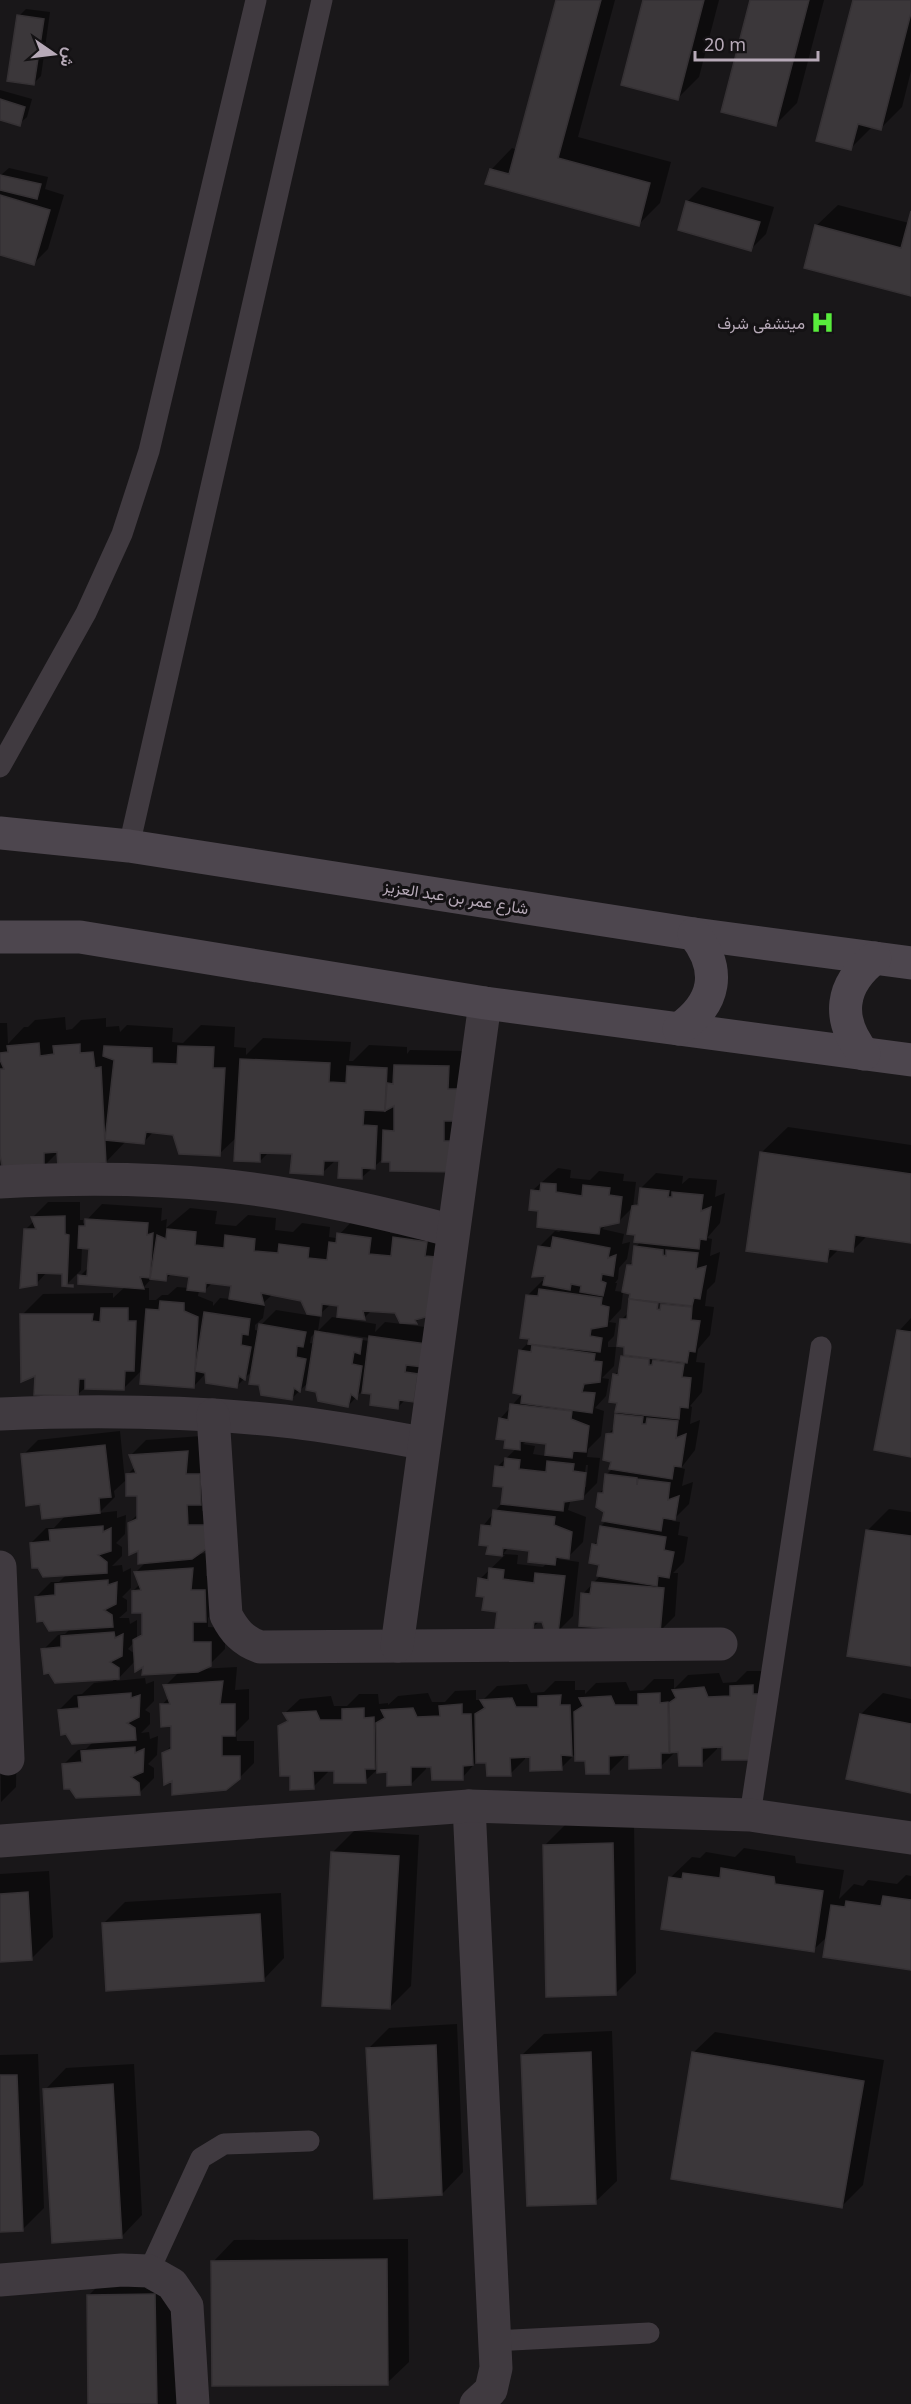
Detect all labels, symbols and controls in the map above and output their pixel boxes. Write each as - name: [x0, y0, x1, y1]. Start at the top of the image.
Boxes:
- north arrow: [24, 24, 84, 84]
- scale bar: [695, 24, 818, 62]
- text: 20 m: [704, 32, 746, 56]
- text: ش: [56, 46, 82, 70]
- hospital icon: ميتشفى شرف: [810, 310, 836, 336]
- place label: ميتشفى شرف: [717, 312, 805, 334]
- street label: شارع عمر بن عبد العزيز: [381, 875, 530, 920]

